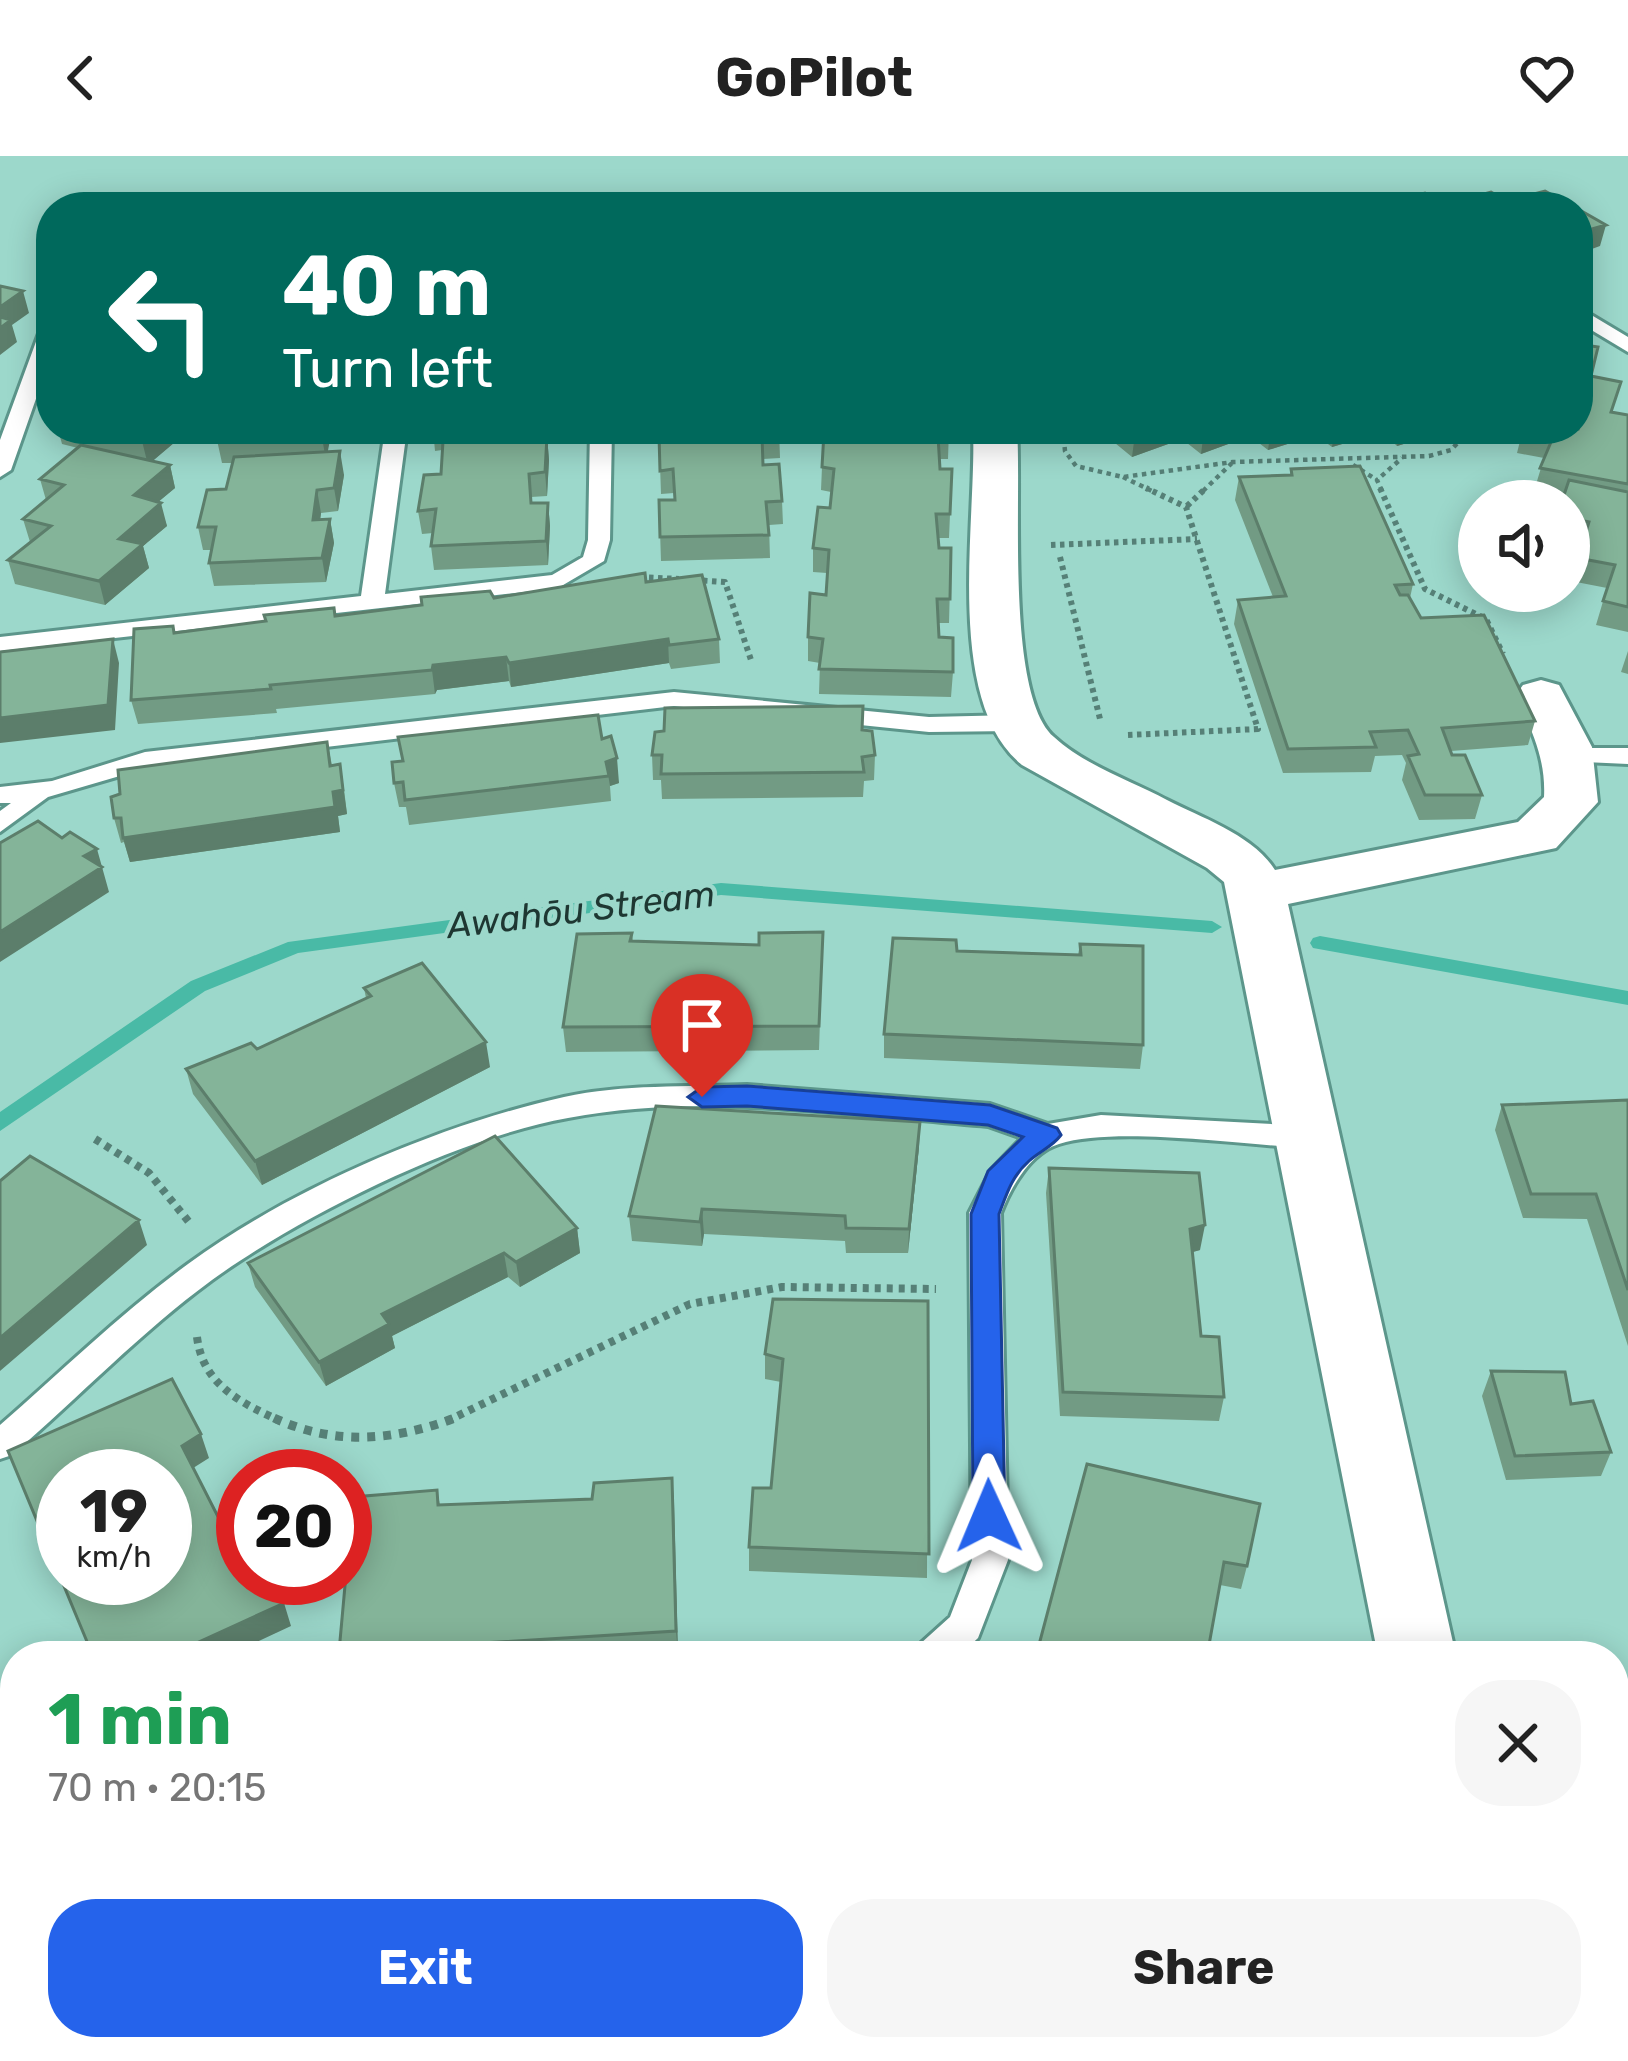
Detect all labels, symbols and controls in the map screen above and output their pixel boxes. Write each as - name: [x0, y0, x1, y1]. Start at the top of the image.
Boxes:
- icon: back: [48, 45, 114, 111]
- icon: heart: [1514, 45, 1580, 111]
- text: GoPilot: [715, 46, 913, 110]
- text: 40 m: [282, 236, 491, 336]
- icon: left: [84, 240, 240, 396]
- text: Turn left: [282, 337, 493, 401]
- map controls: [1458, 480, 1590, 612]
- button: sound: [1458, 480, 1590, 612]
- water label: Awahōu Stream: [443, 872, 717, 947]
- pin: [651, 974, 753, 1097]
- icon: arrive: [669, 992, 735, 1058]
- speed limit sign: 20: [216, 1449, 372, 1605]
- position arrow: [926, 1453, 1052, 1579]
- text: 19: [80, 1476, 148, 1547]
- text: km/h: [77, 1539, 151, 1575]
- text: 1 min: [48, 1677, 232, 1762]
- button: close: [1455, 1680, 1581, 1806]
- text: 70 m · 20:15: [48, 1765, 266, 1811]
- button: Exit: [48, 1899, 803, 2037]
- button: Share: [827, 1899, 1581, 2037]

